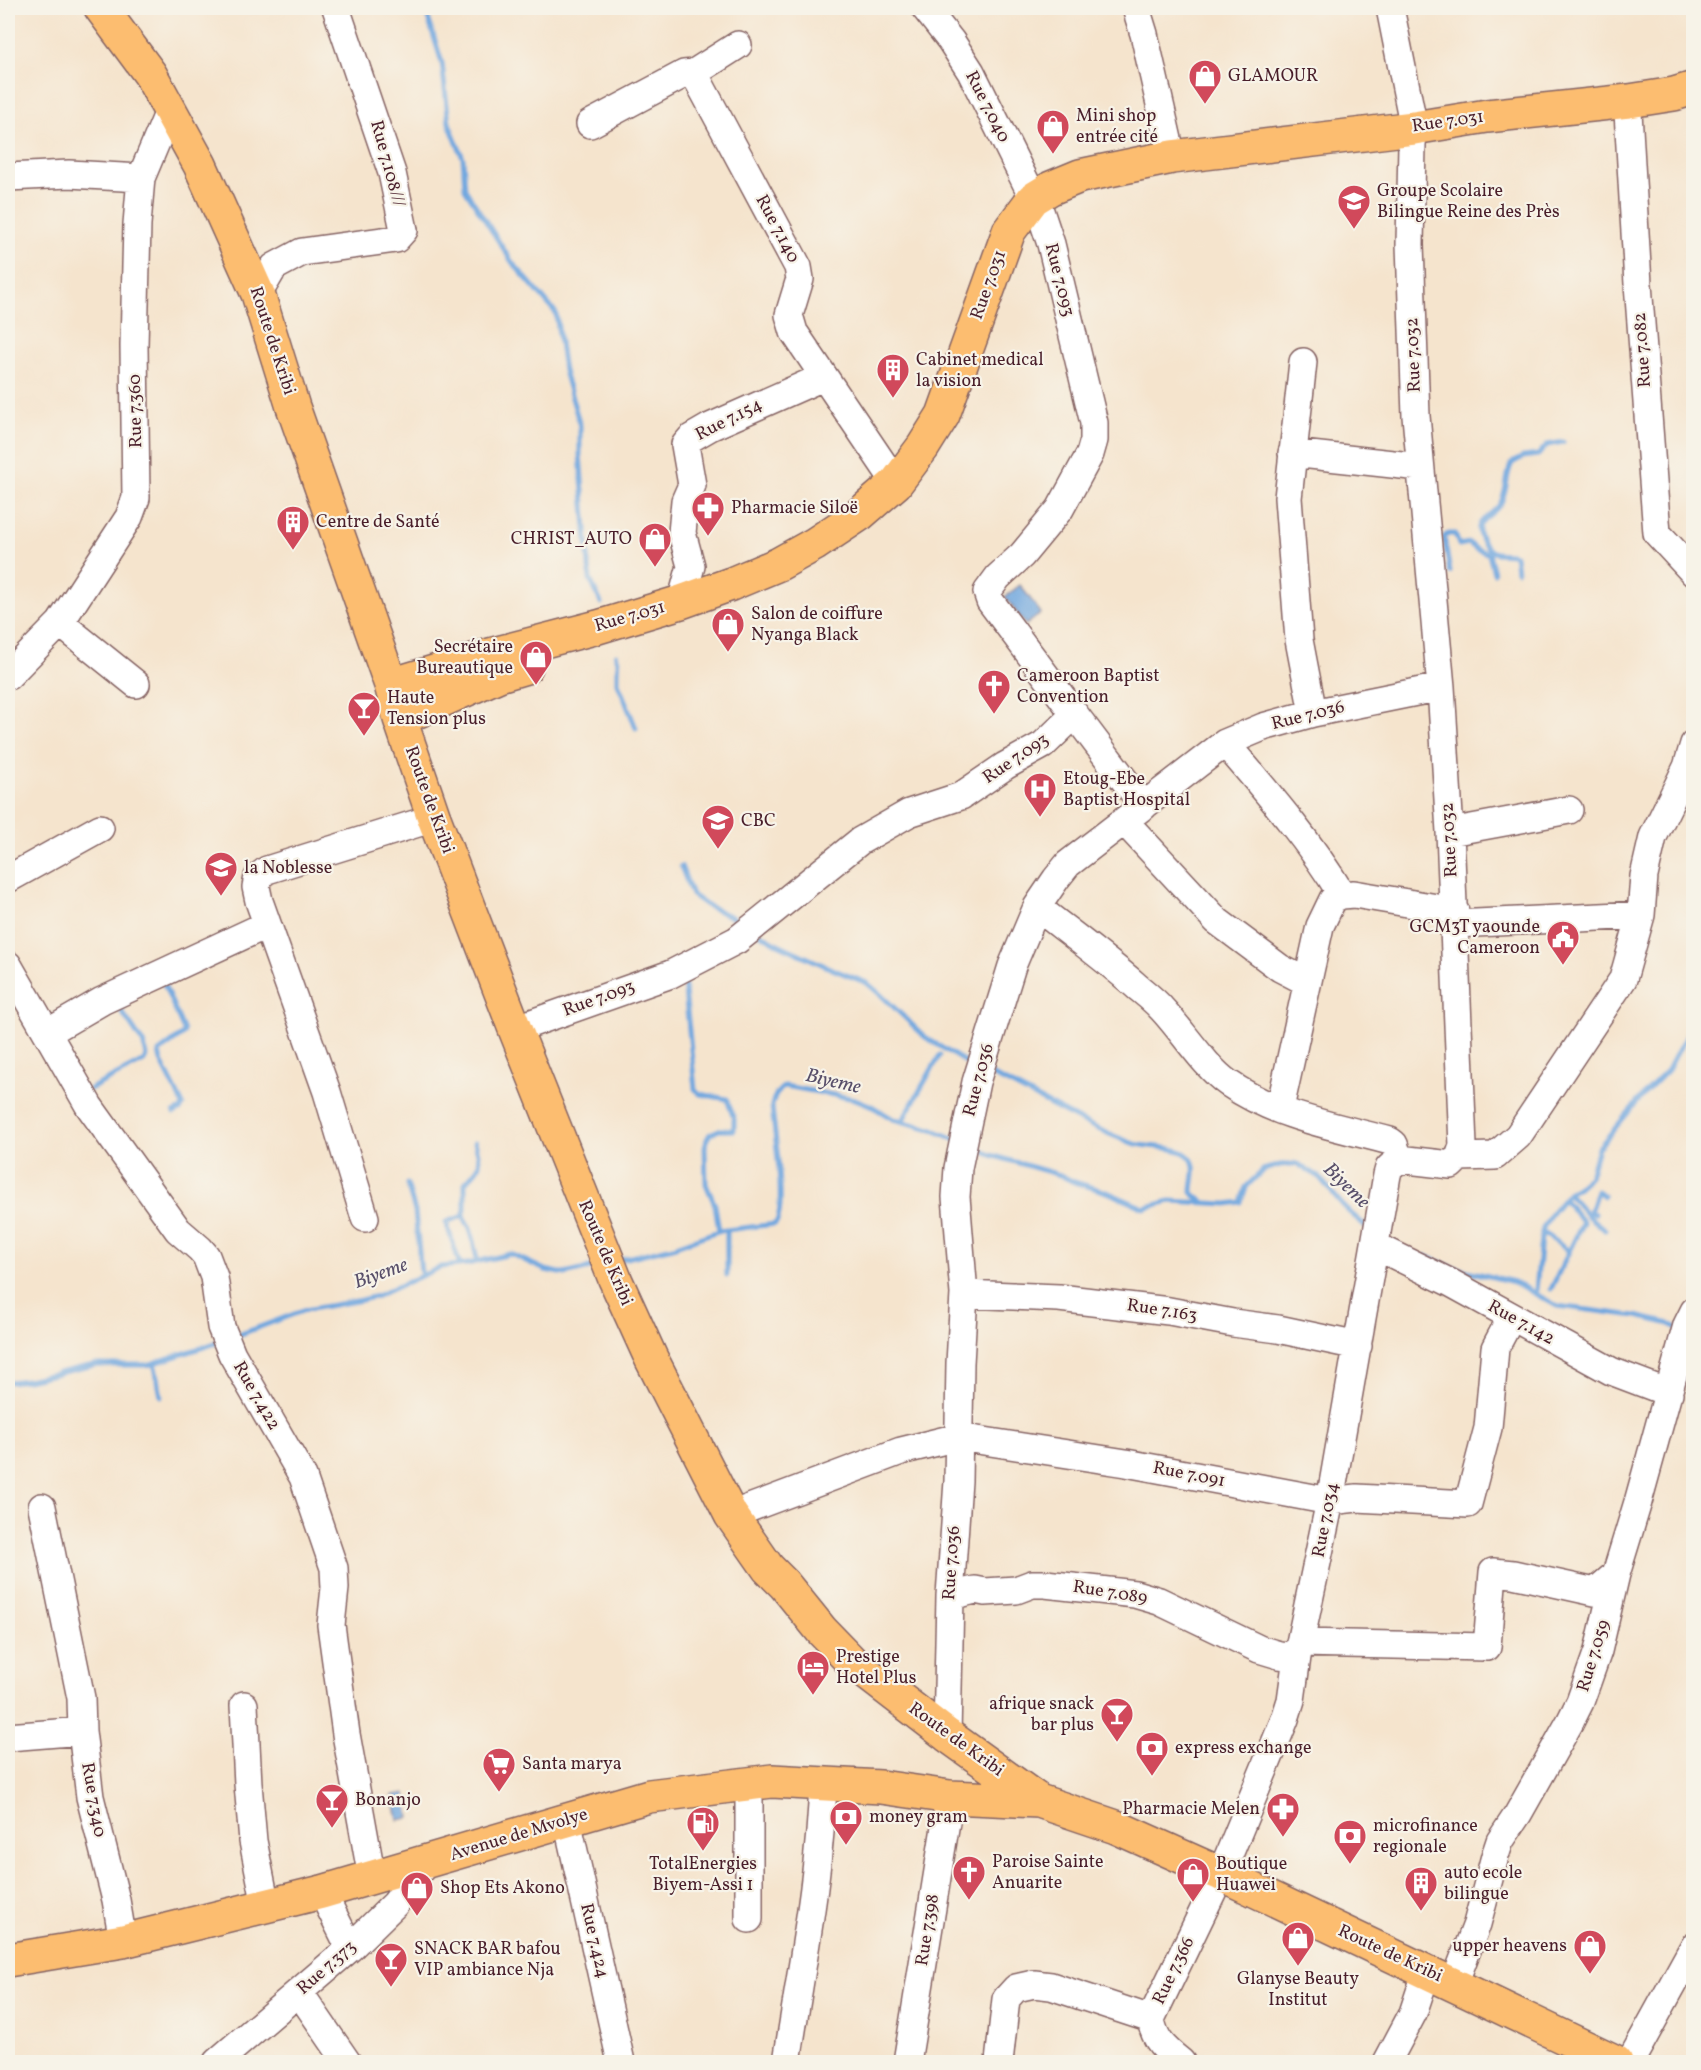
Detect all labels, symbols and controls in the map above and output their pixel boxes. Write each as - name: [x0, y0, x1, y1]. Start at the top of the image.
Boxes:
- shop icon: GLAMOUR: [1187, 58, 1223, 105]
- place label: GLAMOUR: [1228, 64, 1318, 89]
- street label: Rue 7.040: [958, 67, 1016, 147]
- place label: Mini shop entrée cité: [1076, 104, 1158, 150]
- street label: Rue 7.031: [1410, 105, 1486, 139]
- shop icon: Mini shop entrée cité: [1035, 108, 1071, 155]
- street label: Rue 7.108///: [363, 118, 411, 211]
- place label: Groupe Scolaire Bilingue Reine des Près: [1377, 179, 1560, 225]
- school or university icon: Groupe Scolaire Bilingue Reine des Près: [1336, 183, 1372, 230]
- street label: Rue 7.140: [749, 190, 805, 268]
- street label: Rue 7.093: [1038, 241, 1080, 319]
- street label: Rue 7.031: [965, 247, 1013, 323]
- street label: Route de Kribi: [243, 284, 301, 398]
- street label: Rue 7.082: [1628, 312, 1658, 388]
- street label: Rue 7.032: [1400, 317, 1428, 393]
- place label: Cabinet medical la vision: [916, 348, 1044, 394]
- building icon: Cabinet medical la vision: [875, 352, 911, 399]
- street label: Rue 7.360: [123, 374, 149, 448]
- street label: Rue 7.154: [691, 392, 767, 448]
- pharmacy icon: Pharmacie Siloë: [690, 490, 726, 537]
- place label: Pharmacie Siloë: [731, 496, 858, 521]
- building icon: Centre de Santé: [275, 504, 311, 551]
- place label: Centre de Santé: [316, 510, 440, 535]
- shop icon: CHRIST_AUTO: [637, 521, 673, 568]
- place label: CHRIST_AUTO: [511, 527, 632, 552]
- street label: Rue 7.031: [592, 595, 668, 639]
- place label: Salon de coiffure Nyanga Black: [751, 602, 883, 648]
- shop icon: Salon de coiffure Nyanga Black: [710, 606, 746, 653]
- place label: Secrétaire Bureautique: [416, 635, 513, 681]
- shop icon: Secrétaire Bureautique: [518, 639, 554, 686]
- place label: Cameroon Baptist Convention: [1017, 664, 1159, 710]
- church icon: Cameroon Baptist Convention: [976, 668, 1012, 715]
- place label: Haute Tension plus: [387, 686, 486, 732]
- bar icon: Haute Tension plus: [346, 690, 382, 737]
- street label: Rue 7.036: [1269, 695, 1347, 737]
- street label: Rue 7.093: [978, 728, 1054, 790]
- street label: Route de Kribi: [398, 743, 460, 857]
- place label: Etoug-Ebe Baptist Hospital: [1063, 767, 1190, 813]
- hospital icon: Etoug-Ebe Baptist Hospital: [1022, 771, 1058, 818]
- street label: Rue 7.032: [1436, 802, 1464, 878]
- school or university icon: CBC: [700, 803, 736, 850]
- place label: CBC: [741, 809, 776, 834]
- school or university icon: la Noblesse: [203, 850, 239, 897]
- place label: la Noblesse: [244, 856, 332, 881]
- place label: GCM3T yaounde Cameroon: [1409, 915, 1540, 961]
- public building icon: GCM3T yaounde Cameroon: [1545, 919, 1581, 966]
- street label: Rue 7.093: [559, 974, 639, 1024]
- street label: Rue 7.036: [957, 1041, 1001, 1119]
- water label: Biyeme: [803, 1062, 864, 1102]
- water label: Biyeme: [1316, 1157, 1376, 1216]
- street label: Route de Kribi: [571, 1196, 639, 1310]
- water label: Biyeme: [350, 1251, 413, 1297]
- street label: Rue 7.163: [1125, 1293, 1199, 1329]
- street label: Rue 7.142: [1483, 1294, 1559, 1352]
- street label: Rue 7.422: [226, 1357, 286, 1435]
- street label: Rue 7.091: [1151, 1456, 1227, 1494]
- street label: Rue 7.034: [1306, 1480, 1346, 1560]
- street label: Rue 7.036: [937, 1525, 967, 1601]
- street label: Rue 7.089: [1071, 1575, 1149, 1611]
- street label: Rue 7.059: [1571, 1617, 1617, 1695]
- place label: Prestige Hotel Plus: [836, 1645, 916, 1691]
- hotel icon: Prestige Hotel Plus: [795, 1649, 831, 1696]
- place label: afrique snack bar plus: [989, 1692, 1094, 1738]
- bar icon: afrique snack bar plus: [1099, 1696, 1135, 1743]
- street label: Route de Kribi: [903, 1697, 1009, 1783]
- bank icon: express exchange: [1134, 1730, 1170, 1777]
- place label: express exchange: [1175, 1736, 1312, 1761]
- supermarket icon: Santa marya: [481, 1746, 517, 1793]
- place label: Santa marya: [522, 1752, 622, 1777]
- street label: Rue 7.340: [74, 1761, 112, 1840]
- bar icon: Bonanjo: [314, 1782, 350, 1829]
- place label: Bonanjo: [355, 1788, 421, 1813]
- pharmacy icon: Pharmacie Melen: [1265, 1791, 1301, 1838]
- place label: Pharmacie Melen: [1122, 1797, 1260, 1822]
- bank icon: money gram: [828, 1799, 864, 1846]
- street label: Avenue de Mvolye: [447, 1802, 591, 1868]
- fuel station icon: TotalEnergies Biyem-Assi 1: [685, 1805, 721, 1852]
- place label: money gram: [869, 1805, 968, 1830]
- place label: microfinance regionale: [1373, 1814, 1478, 1860]
- bank icon: microfinance regionale: [1332, 1818, 1368, 1865]
- place label: Paroise Sainte Anuarite: [992, 1850, 1104, 1896]
- place label: TotalEnergies Biyem-Assi 1: [649, 1852, 757, 1898]
- place label: Boutique Huawei: [1216, 1852, 1287, 1898]
- church icon: Paroise Sainte Anuarite: [951, 1854, 987, 1901]
- shop icon: Boutique Huawei: [1175, 1856, 1211, 1903]
- place label: auto ecole bilingue: [1444, 1861, 1522, 1907]
- building icon: auto ecole bilingue: [1403, 1865, 1439, 1912]
- shop icon: Shop Ets Akono: [399, 1870, 435, 1917]
- place label: Shop Ets Akono: [440, 1876, 565, 1901]
- street label: Rue 7.398: [910, 1892, 946, 1968]
- street label: Rue 7.424: [573, 1901, 615, 1981]
- street label: Route de Kribi: [1334, 1919, 1446, 1989]
- shop icon: Glanyse Beauty Institut: [1280, 1920, 1316, 1967]
- shop icon: upper heavens: [1572, 1928, 1608, 1975]
- street label: Rue 7.366: [1147, 1933, 1201, 2009]
- place label: upper heavens: [1453, 1934, 1567, 1959]
- street label: Rue 7.373: [292, 1935, 362, 2001]
- place label: SNACK BAR bafou VIP ambiance Nja: [414, 1937, 561, 1983]
- bar icon: SNACK BAR bafou VIP ambiance Nja: [373, 1941, 409, 1988]
- place label: Glanyse Beauty Institut: [1237, 1967, 1359, 2013]

